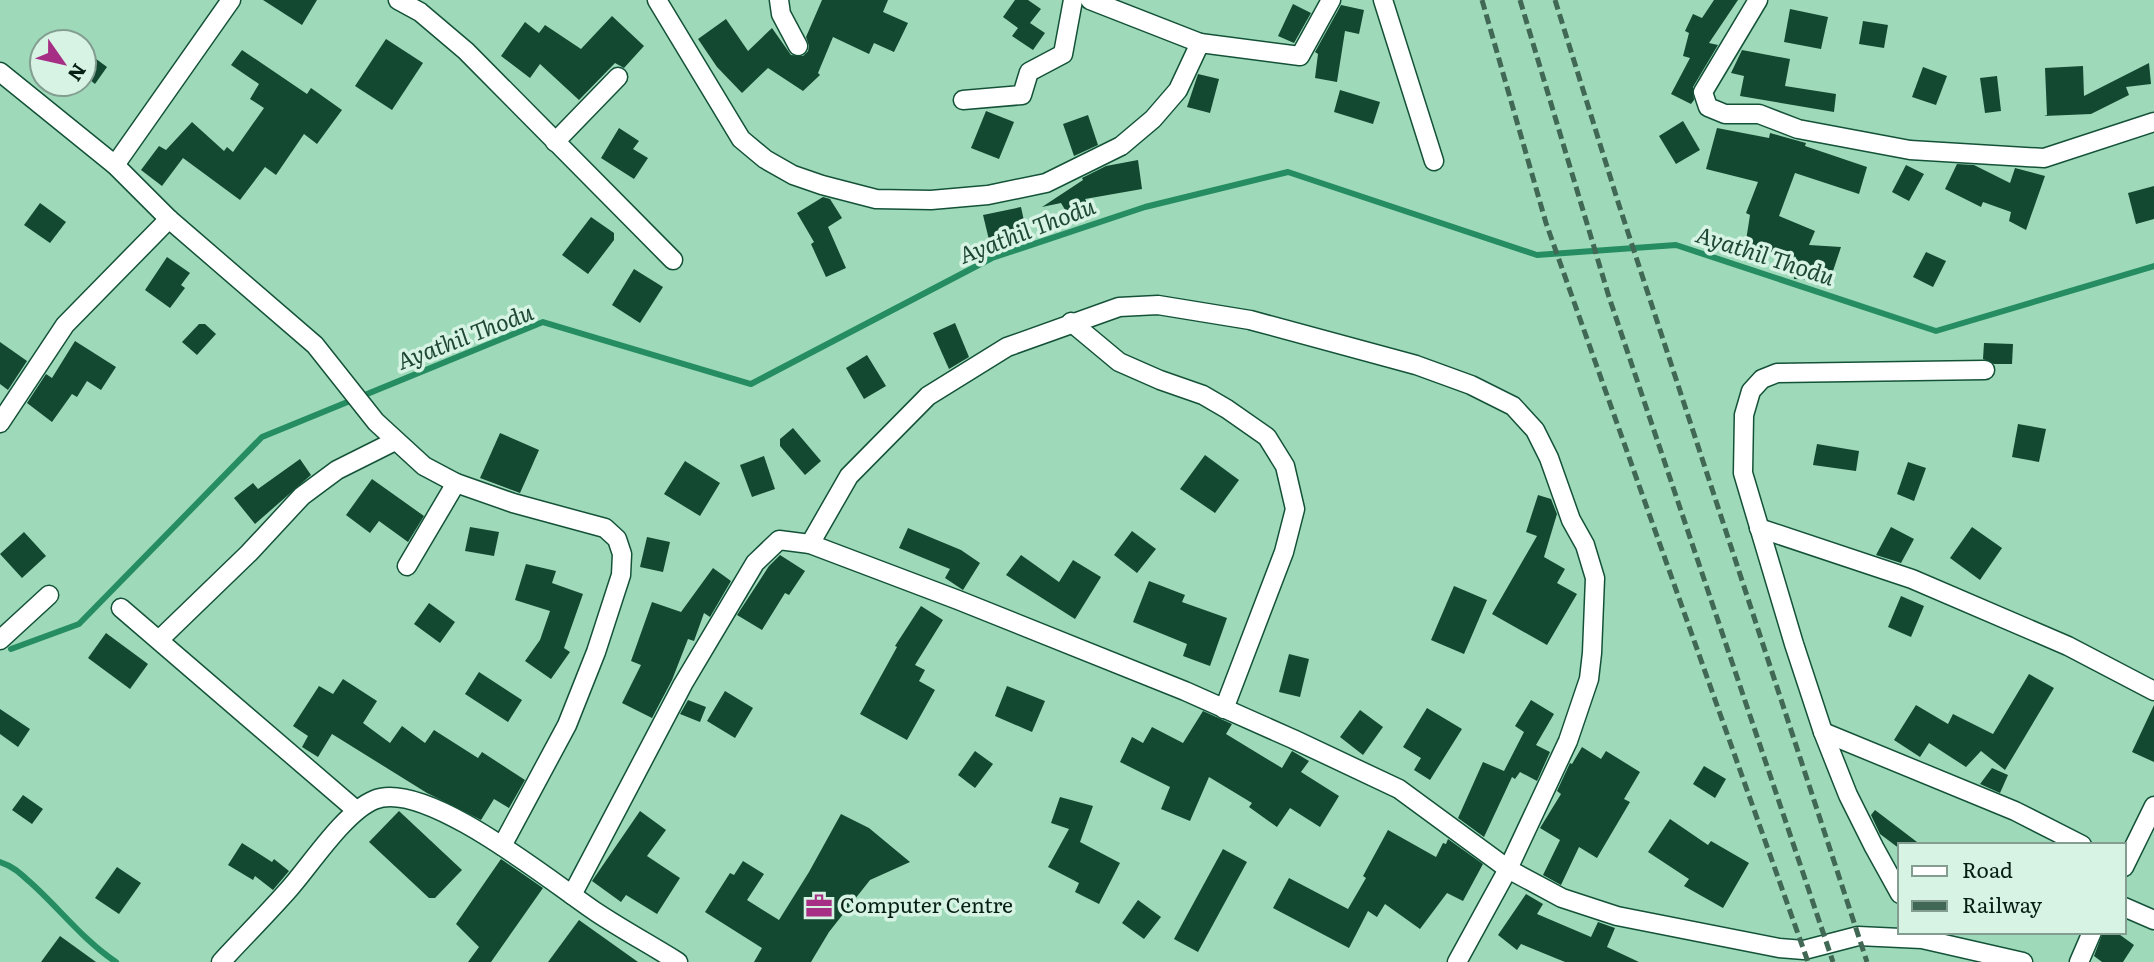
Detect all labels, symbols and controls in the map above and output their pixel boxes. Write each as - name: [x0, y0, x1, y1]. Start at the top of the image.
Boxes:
- north arrow: [28, 28, 98, 98]
- text: N: [62, 59, 94, 88]
- water label: Ayathil Thodu: [953, 187, 1100, 271]
- water label: Ayathil Thodu: [1692, 216, 1840, 293]
- water label: Ayathil Thodu: [391, 293, 538, 377]
- legend: [1898, 843, 2126, 934]
- text: Road: [1962, 853, 2013, 884]
- place label: Computer Centre: [840, 888, 1013, 919]
- text: Railway: [1962, 888, 2043, 919]
- office icon: Computer Centre: [804, 891, 834, 921]

